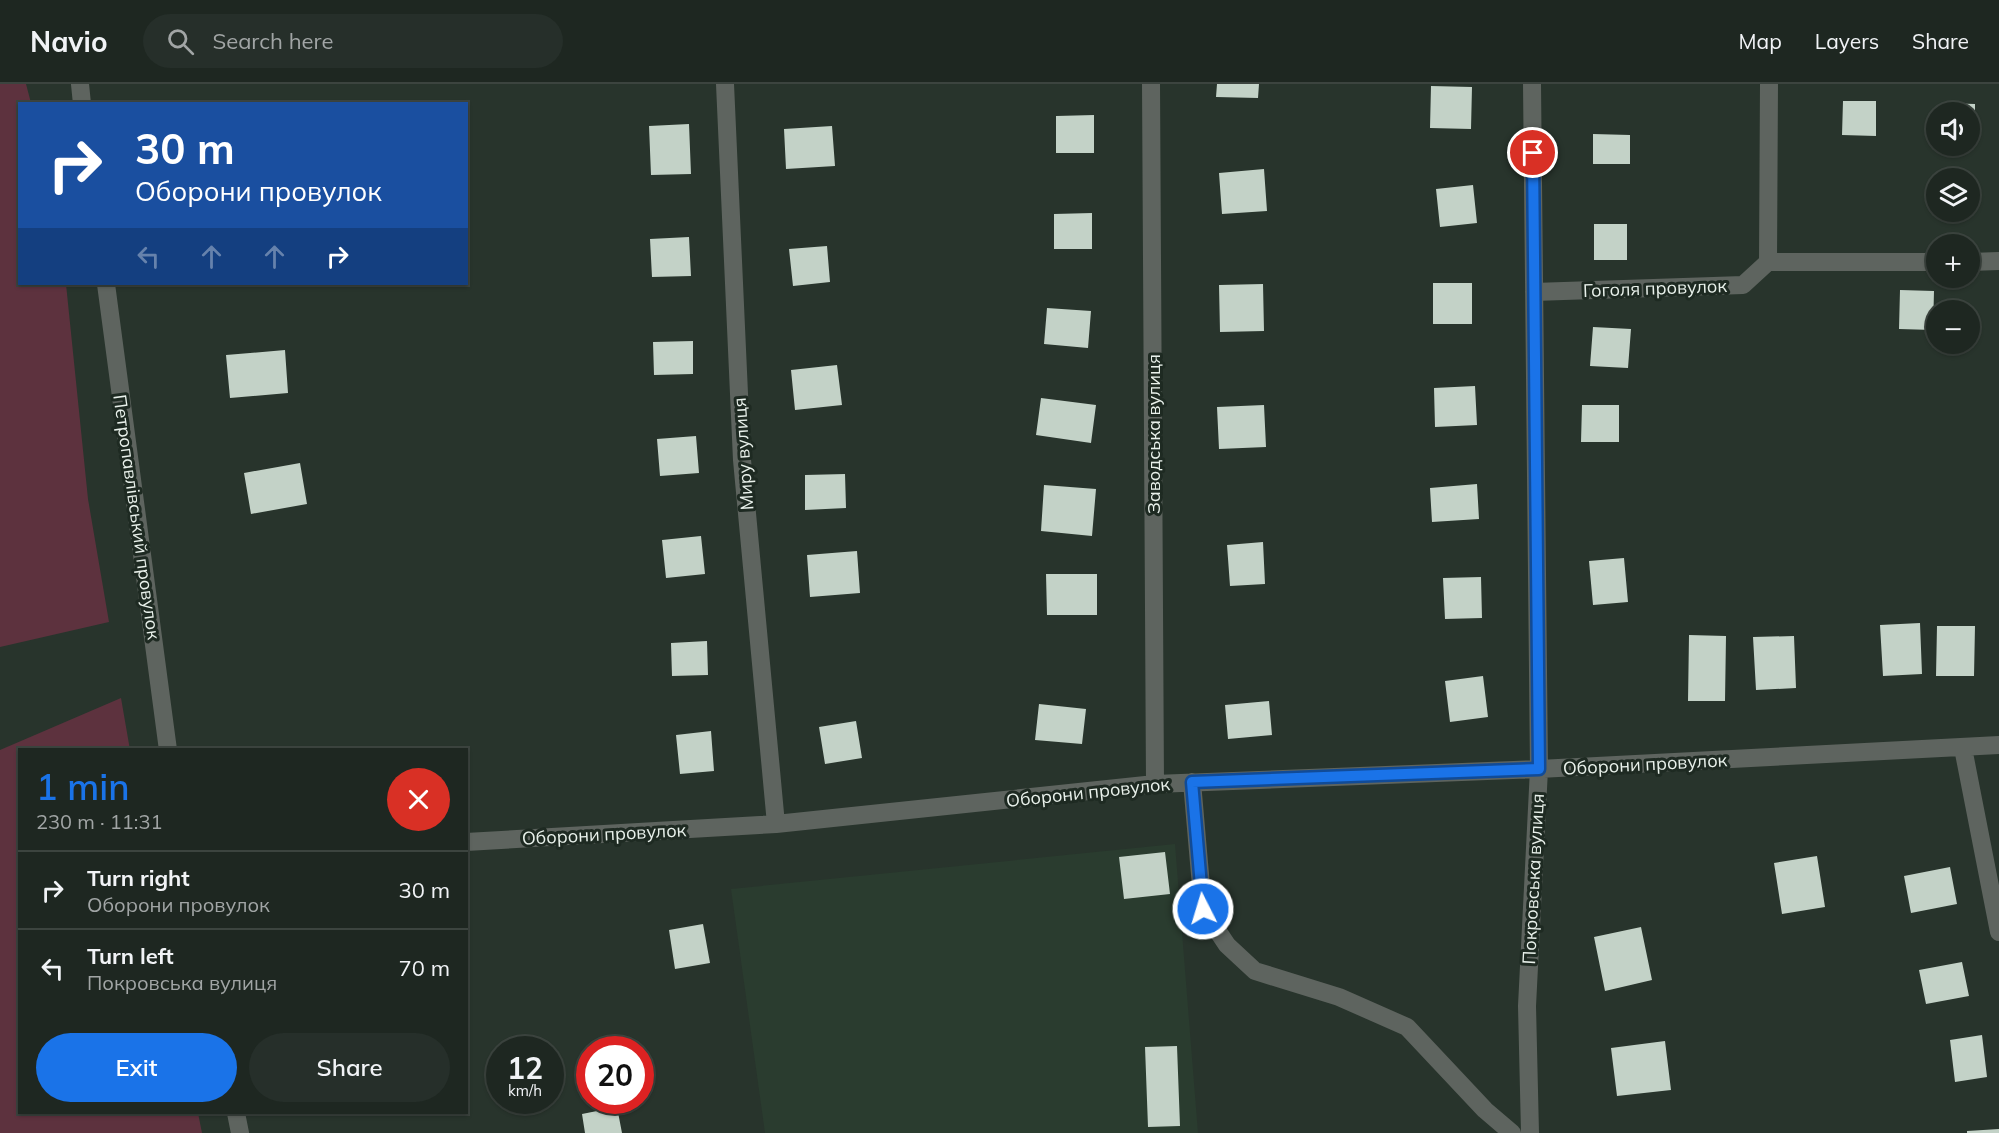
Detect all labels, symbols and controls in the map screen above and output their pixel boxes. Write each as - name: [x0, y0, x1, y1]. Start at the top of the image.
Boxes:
- search box: [143, 14, 563, 68]
- text: Navio: [30, 24, 107, 59]
- icon: search: [164, 25, 197, 58]
- text: Search here: [212, 27, 333, 55]
- text: Map: [1739, 28, 1782, 54]
- text: Layers: [1815, 28, 1879, 54]
- text: Share: [1912, 28, 1969, 54]
- map controls: [1926, 102, 1980, 354]
- button: sound: [1926, 102, 1980, 156]
- text: 30 m: [135, 122, 235, 175]
- icon: right: [36, 126, 114, 204]
- pin: [1507, 127, 1558, 178]
- icon: arrive: [1516, 136, 1549, 169]
- button: layers: [1926, 168, 1980, 222]
- text: Оборони провулок: [135, 174, 382, 208]
- button: +: [1926, 234, 1980, 288]
- icon: left: [132, 240, 165, 273]
- icon: ahead: [195, 240, 228, 273]
- icon: ahead: [258, 240, 291, 273]
- icon: right: [321, 240, 354, 273]
- street label: Гоголя провулок: [1583, 274, 1728, 302]
- button: −: [1926, 300, 1980, 354]
- street label: Заводська вулиця: [1142, 354, 1165, 514]
- street label: Петропавлівський провулок: [108, 393, 166, 641]
- street label: Миру вулиця: [728, 397, 758, 511]
- street label: Оборони провулок: [1562, 748, 1728, 780]
- text: 1 min: [36, 764, 130, 809]
- button: close: [387, 768, 450, 831]
- street label: Оборони провулок: [1005, 772, 1171, 812]
- street label: Покровська вулиця: [1517, 793, 1549, 965]
- text: 230 m · 11:31: [36, 809, 162, 834]
- street label: Оборони провулок: [521, 818, 687, 850]
- text: Turn right: [87, 864, 190, 892]
- icon: right: [36, 874, 69, 907]
- text: 30 m: [399, 876, 450, 904]
- position arrow: [1171, 877, 1235, 941]
- text: Оборони провулок: [87, 892, 270, 917]
- text: Turn left: [87, 942, 174, 970]
- icon: left: [36, 952, 69, 985]
- text: 70 m: [399, 954, 450, 982]
- text: Покровська вулиця: [87, 970, 277, 995]
- button: Exit: [36, 1033, 237, 1102]
- button: Share: [249, 1033, 450, 1102]
- speed limit sign: 20: [576, 1036, 654, 1114]
- text: 12: [507, 1049, 543, 1087]
- text: km/h: [508, 1081, 542, 1100]

